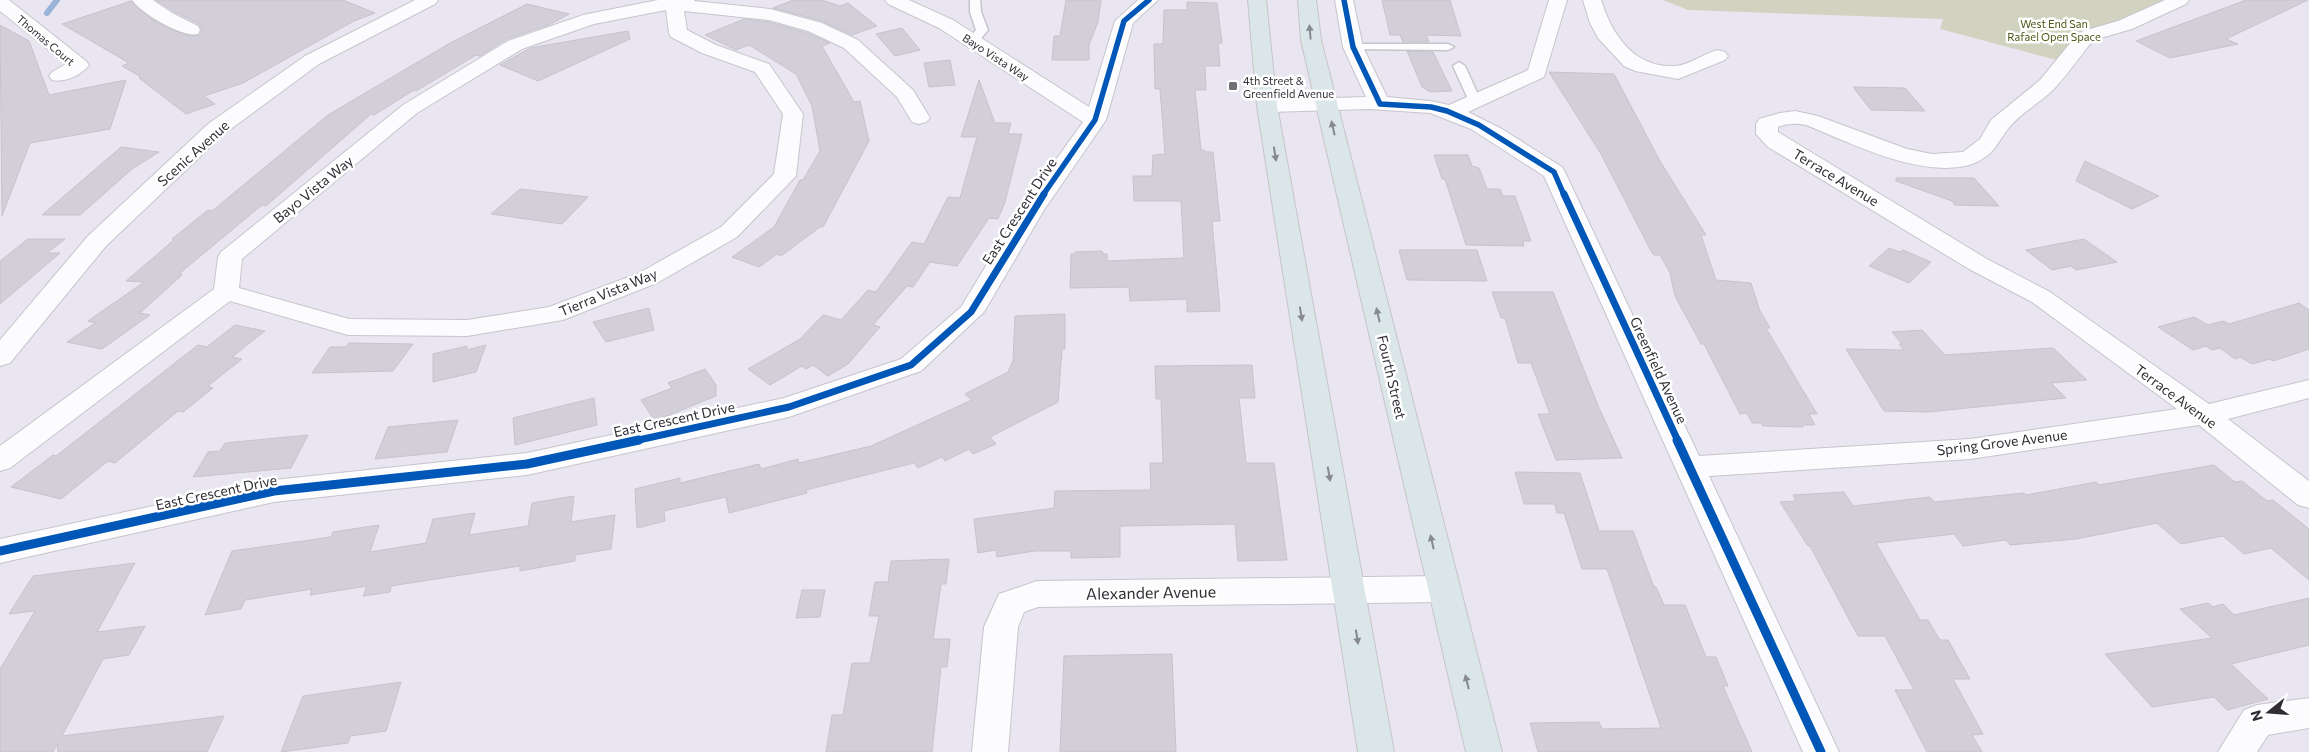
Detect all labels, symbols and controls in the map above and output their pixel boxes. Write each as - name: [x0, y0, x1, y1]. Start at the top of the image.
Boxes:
- street label: Thomas Court: [14, 12, 78, 68]
- park label: West End San Rafael Open Space: [2007, 17, 2101, 43]
- one-way arrow: [1306, 24, 1314, 40]
- street label: Bayo Vista Way: [960, 31, 1032, 83]
- place label: 4th Street & Greenfield Avenue: [1243, 74, 1334, 100]
- marker: 4th Street & Greenfield Avenue: [1227, 80, 1239, 92]
- street label: Scenic Avenue: [154, 116, 232, 190]
- one-way arrow: [1329, 121, 1337, 136]
- street label: Terrace Avenue: [1790, 145, 1882, 209]
- one-way arrow: [1271, 146, 1279, 162]
- street label: Bayo Vista Way: [270, 152, 356, 226]
- street label: East Crescent Drive: [978, 155, 1060, 267]
- street label: Tierra Vista Way: [556, 265, 660, 319]
- one-way arrow: [1297, 307, 1305, 323]
- one-way arrow: [1374, 308, 1382, 323]
- street label: Greenfield Avenue: [1627, 314, 1691, 426]
- street label: Fourth Street: [1374, 333, 1410, 421]
- street label: Terrace Avenue: [2132, 361, 2220, 431]
- street label: East Crescent Drive: [612, 398, 736, 440]
- street label: Spring Grove Avenue: [1936, 426, 2068, 458]
- one-way arrow: [1325, 467, 1333, 483]
- street label: East Crescent Drive: [154, 471, 278, 513]
- one-way arrow: [1428, 534, 1436, 549]
- street label: Alexander Avenue: [1086, 581, 1216, 603]
- one-way arrow: [1353, 629, 1361, 645]
- one-way arrow: [1462, 674, 1470, 689]
- north arrow: [2244, 687, 2294, 737]
- text: N: [2246, 708, 2266, 723]

